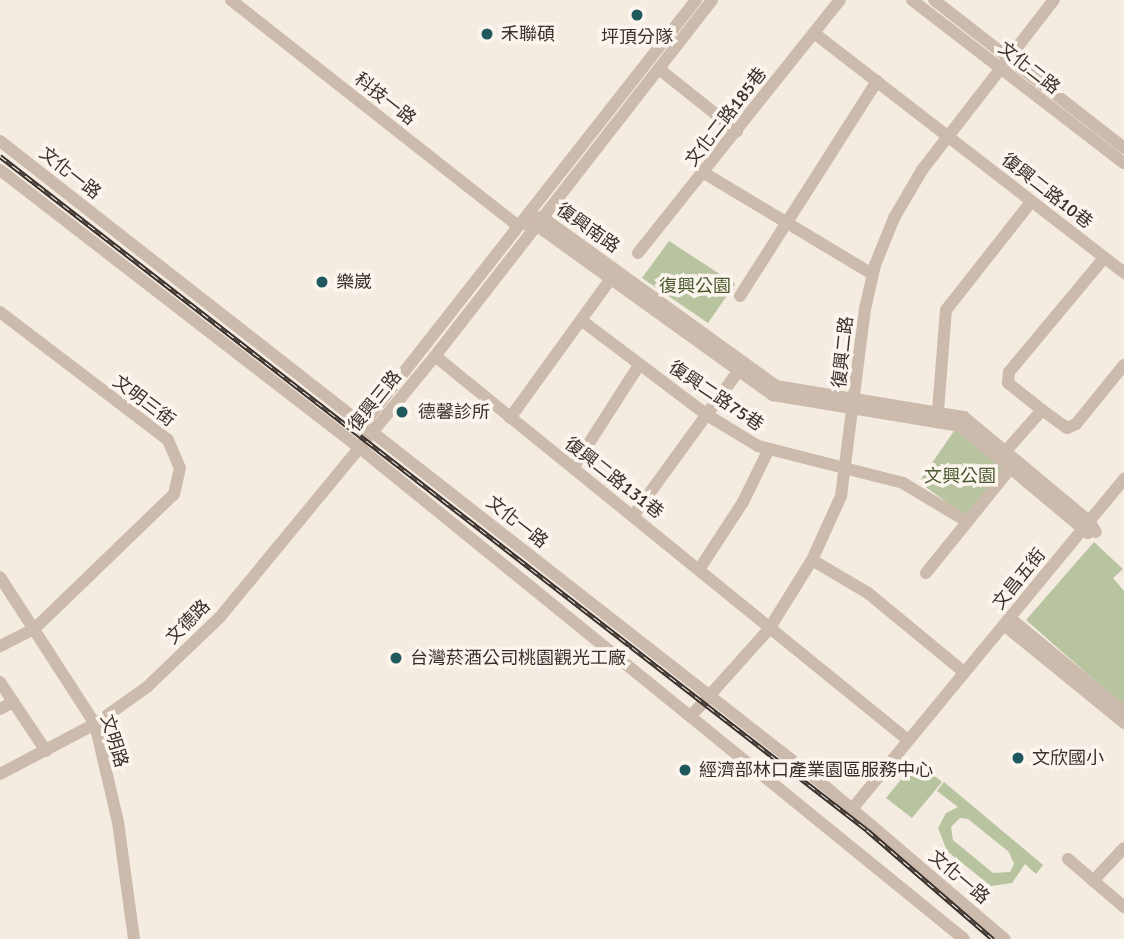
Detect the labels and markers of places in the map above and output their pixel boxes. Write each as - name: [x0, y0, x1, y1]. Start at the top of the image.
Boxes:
- marker: 坪頂分隊: [629, 7, 645, 23]
- place label: 禾聯碩: [501, 23, 555, 45]
- marker: 禾聯碩: [479, 26, 495, 42]
- place label: 坪頂分隊: [601, 26, 673, 48]
- place label: 樂崴: [336, 271, 372, 293]
- marker: 樂崴: [314, 274, 330, 290]
- place label: 德馨診所: [418, 401, 490, 423]
- marker: 德馨診所: [392, 402, 412, 422]
- place label: 台灣菸酒公司桃園觀光工廠: [410, 647, 626, 669]
- marker: 台灣菸酒公司桃園觀光工廠: [388, 650, 404, 666]
- place label: 文欣國小: [1032, 747, 1104, 769]
- marker: 文欣國小: [1010, 750, 1026, 766]
- place label: 經濟部林口產業園區服務中心: [699, 759, 933, 781]
- marker: 經濟部林口產業園區服務中心: [677, 762, 693, 778]

